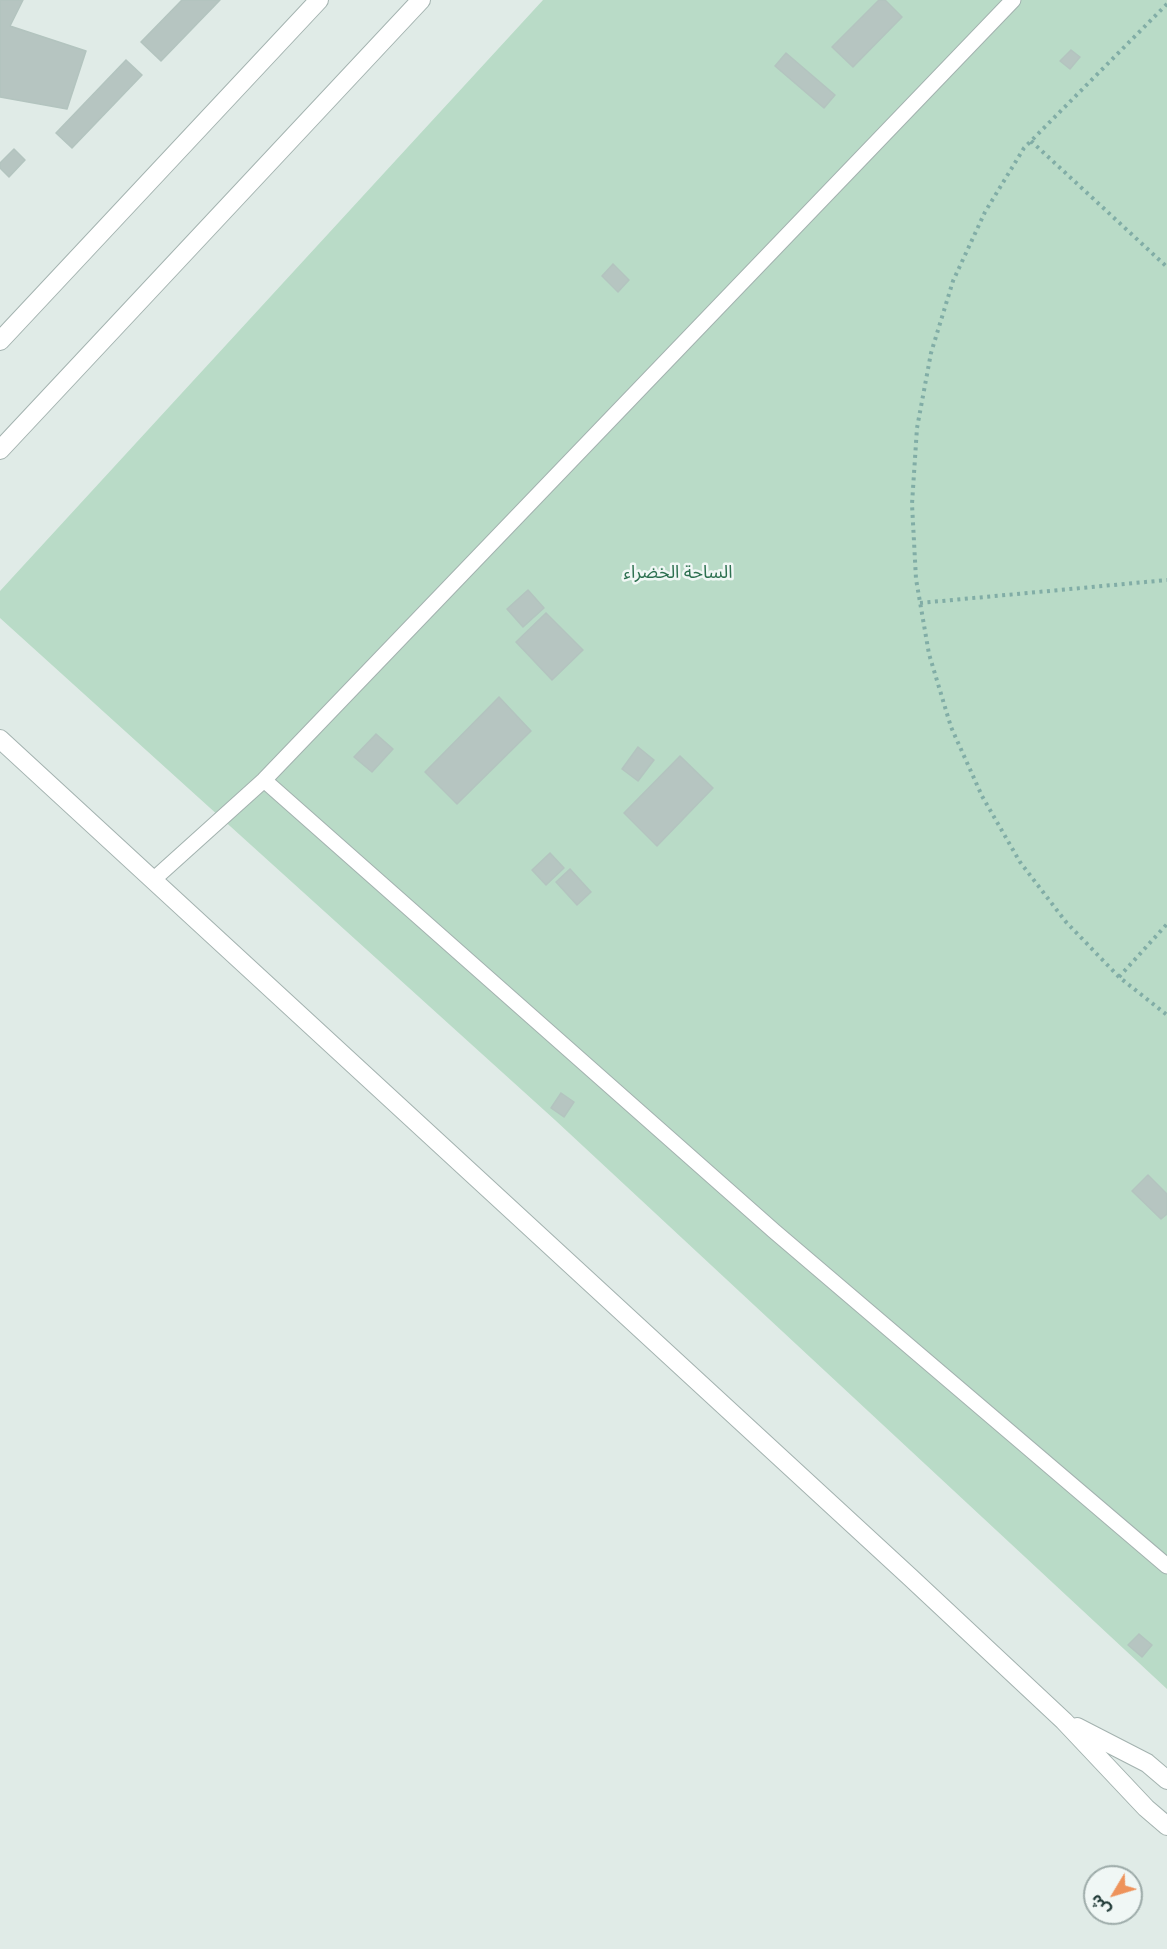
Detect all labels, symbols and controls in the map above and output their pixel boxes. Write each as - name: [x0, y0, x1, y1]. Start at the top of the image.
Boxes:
- park label: الساحة الخضراء: [624, 562, 732, 584]
- north arrow: [1083, 1865, 1143, 1925]
- text: ش: [1086, 1891, 1114, 1920]

